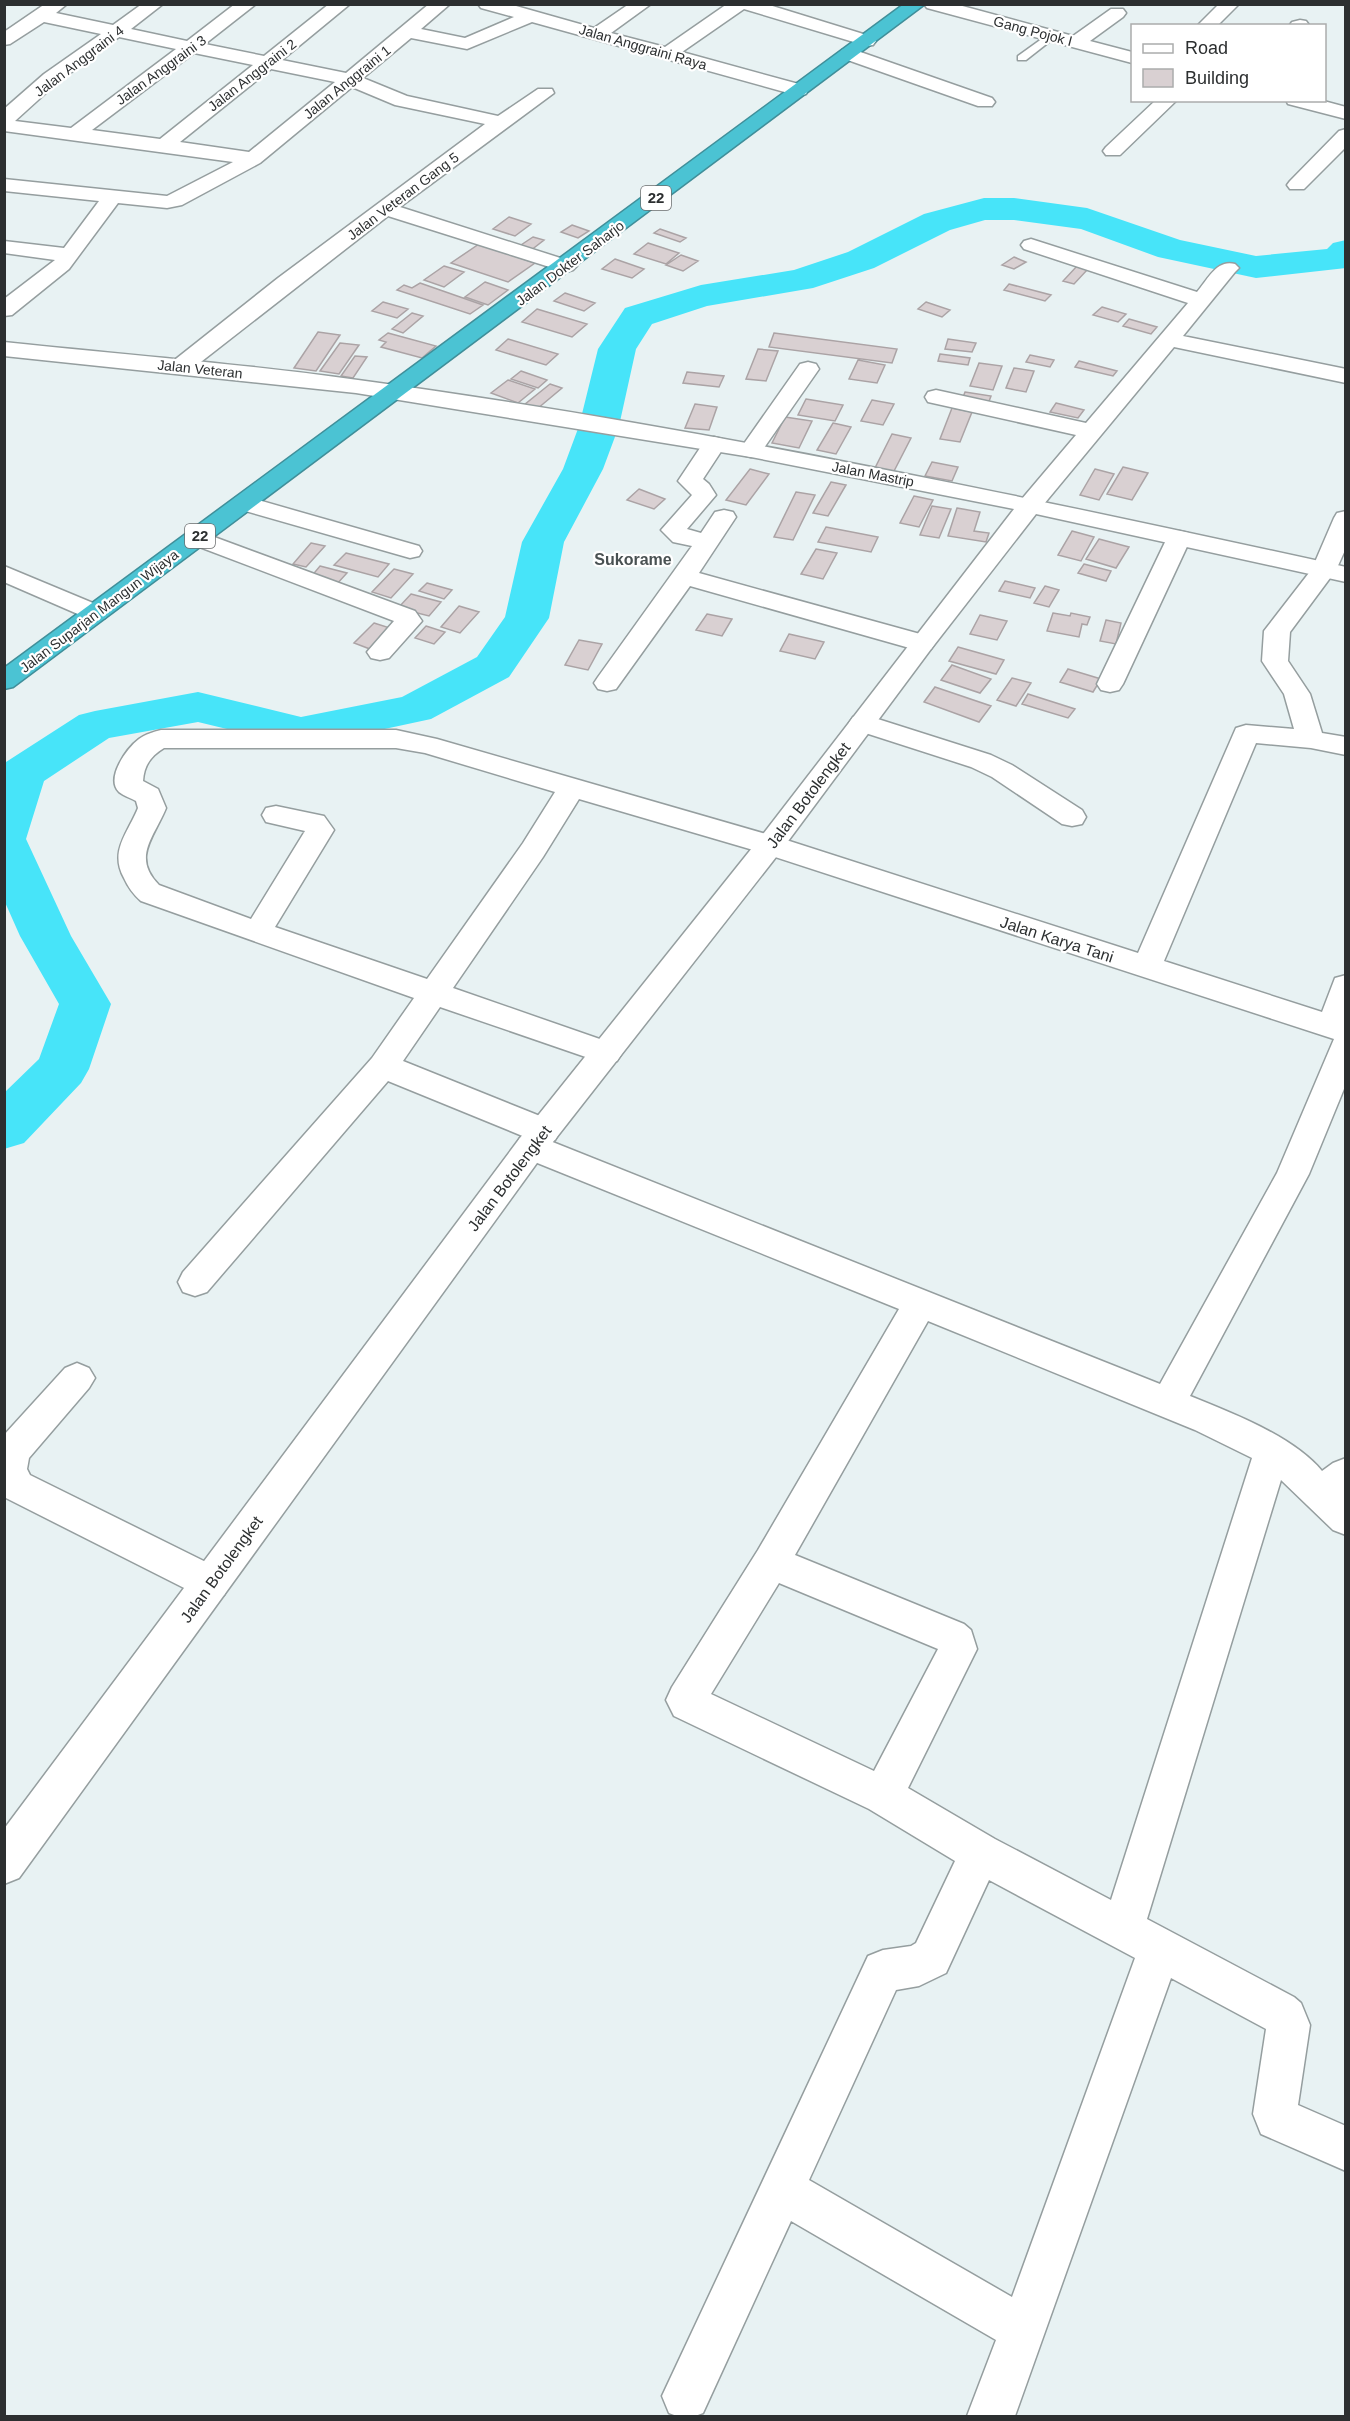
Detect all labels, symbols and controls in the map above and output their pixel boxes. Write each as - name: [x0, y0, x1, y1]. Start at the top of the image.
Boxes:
- street label: Gang Pojok I: [992, 13, 1074, 49]
- street label: Jalan Anggraini Raya: [577, 21, 709, 73]
- street label: Jalan Anggraini 4: [31, 22, 127, 100]
- legend: [1131, 24, 1326, 102]
- street label: Jalan Anggraini 3: [113, 32, 209, 108]
- street label: Jalan Anggraini 2: [205, 36, 299, 114]
- text: Road: [1185, 38, 1228, 58]
- street label: Jalan Anggraini 1: [300, 42, 394, 122]
- text: Building: [1185, 68, 1249, 88]
- street label: Jalan Veteran Gang 5: [344, 149, 462, 243]
- road number: 22: [641, 186, 671, 210]
- street label: Jalan Dokter Saharjo: [513, 217, 627, 309]
- street label: Jalan Veteran: [157, 357, 243, 381]
- street label: Jalan Mastrip: [831, 458, 916, 490]
- road number: 22: [185, 524, 215, 548]
- street label: Jalan Suparjan Mangun Wijaya: [17, 546, 181, 676]
- district label: Sukorame: [594, 551, 672, 568]
- street label: Jalan Botolengket: [763, 739, 854, 851]
- street label: Jalan Karya Tani: [998, 913, 1116, 966]
- street label: Jalan Botolengket: [464, 1122, 555, 1234]
- street label: Jalan Botolengket: [177, 1512, 266, 1626]

